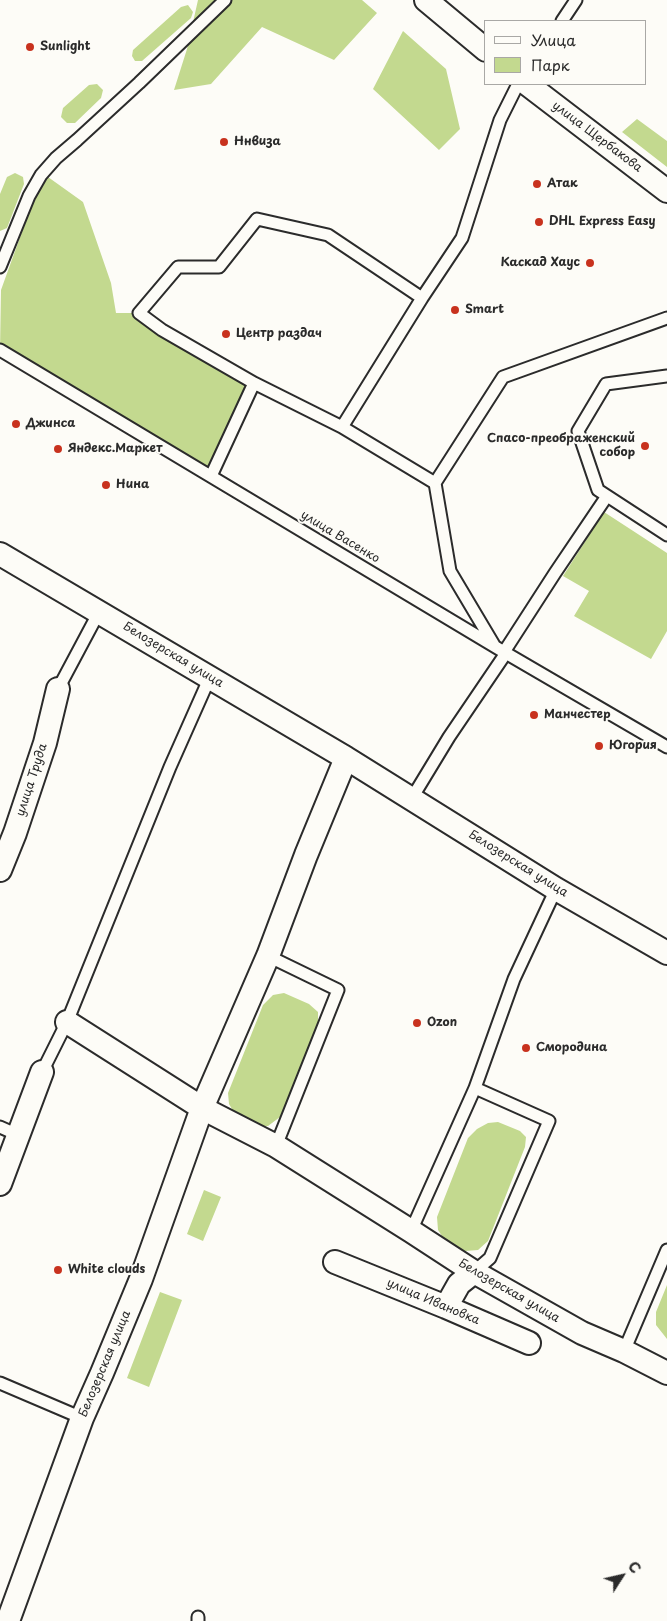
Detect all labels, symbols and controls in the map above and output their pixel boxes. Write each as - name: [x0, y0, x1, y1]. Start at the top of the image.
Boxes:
- legend: [484, 20, 647, 85]
- text: Улица: [531, 28, 576, 51]
- place label: Sunlight: [40, 40, 91, 54]
- marker: Sunlight: [24, 41, 36, 53]
- text: Парк: [531, 53, 570, 76]
- street label: улица Щербакова: [549, 99, 645, 175]
- place label: Ннвиза: [234, 135, 281, 149]
- marker: Ннвиза: [218, 136, 230, 148]
- place label: Атак: [547, 177, 578, 191]
- marker: Атак: [531, 178, 543, 190]
- place label: DHL Express Easy: [549, 215, 655, 229]
- marker: DHL Express Easy: [533, 216, 545, 228]
- place label: Каскад Хаус: [501, 256, 580, 270]
- marker: Каскад Хаус: [584, 257, 596, 269]
- place label: Smart: [465, 303, 504, 317]
- marker: Smart: [449, 304, 461, 316]
- place label: Центр раздач: [236, 327, 322, 341]
- marker: Центр раздач: [220, 328, 232, 340]
- place label: Джинса: [26, 417, 75, 431]
- marker: Джинса: [10, 418, 22, 430]
- place label: Спасо-преображенский собор: [487, 432, 635, 460]
- marker: Спасо-преображенский собор: [639, 440, 651, 452]
- place label: Яндекс.Маркет: [68, 442, 162, 456]
- marker: Яндекс.Маркет: [52, 443, 64, 455]
- place label: Нина: [116, 478, 149, 492]
- marker: Нина: [100, 479, 112, 491]
- street label: улица Васенко: [298, 508, 382, 566]
- street label: Белозерская улица: [120, 619, 226, 691]
- place label: Манчестер: [544, 708, 611, 722]
- marker: Манчестер: [528, 709, 540, 721]
- place label: Югория: [609, 739, 657, 753]
- marker: Югория: [593, 740, 605, 752]
- street label: улица Труда: [13, 742, 51, 818]
- street label: Белозерская улица: [466, 828, 570, 900]
- place label: Ozon: [427, 1016, 457, 1030]
- marker: Ozon: [411, 1017, 423, 1029]
- place label: Смородина: [536, 1041, 607, 1055]
- marker: Смородина: [520, 1042, 532, 1054]
- street label: Белозерская улица: [456, 1256, 562, 1326]
- place label: White clouds: [68, 1263, 145, 1277]
- marker: White clouds: [52, 1264, 64, 1276]
- street label: улица Ивановка: [384, 1276, 482, 1328]
- street label: Белозерская улица: [76, 1309, 134, 1419]
- north arrow: [597, 1551, 647, 1601]
- text: С: [623, 1557, 646, 1577]

